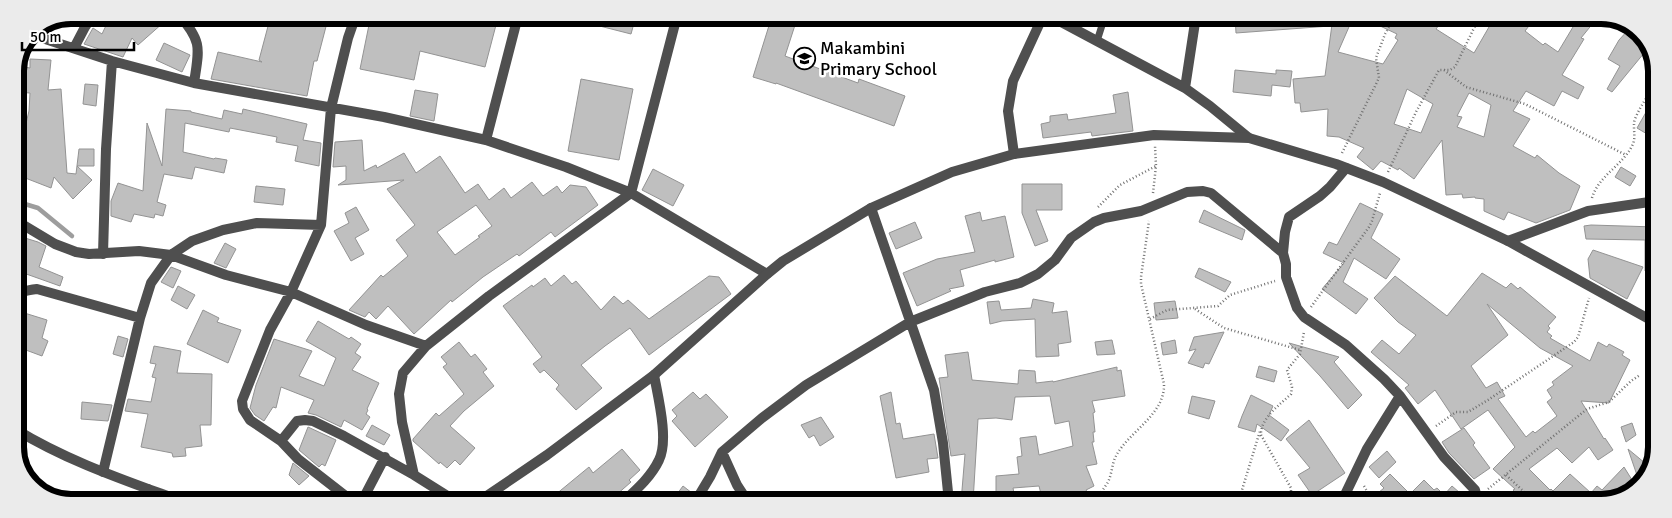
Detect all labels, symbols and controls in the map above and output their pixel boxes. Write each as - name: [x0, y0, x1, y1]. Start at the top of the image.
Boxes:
- scale bar: [22, 20, 135, 52]
- text: 50 m: [30, 28, 61, 46]
- place label: Makambini Primary School: [820, 37, 937, 80]
- school or university icon: Makambini Primary School: [792, 46, 816, 70]

